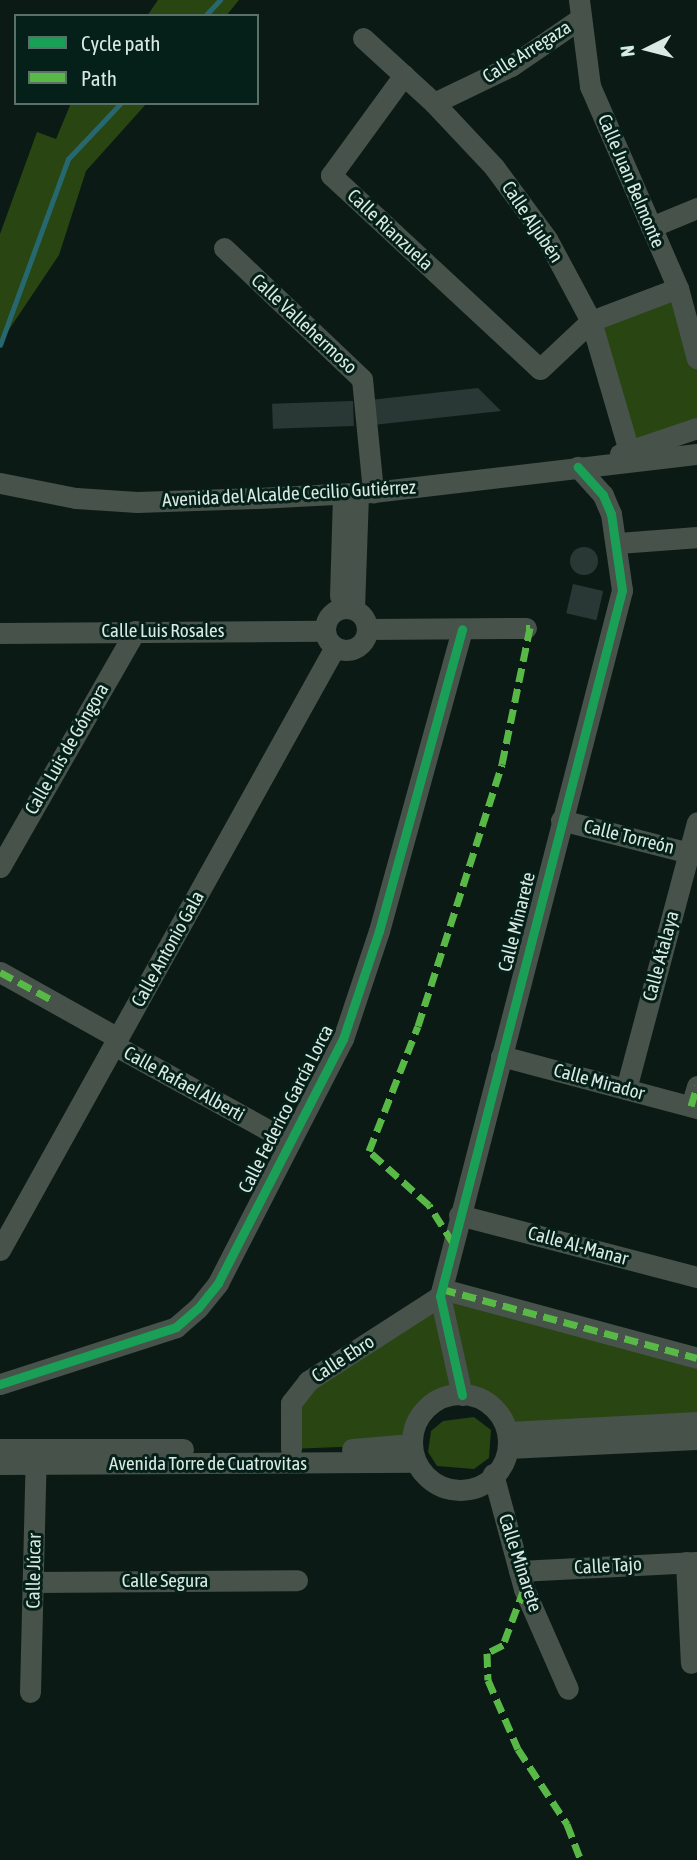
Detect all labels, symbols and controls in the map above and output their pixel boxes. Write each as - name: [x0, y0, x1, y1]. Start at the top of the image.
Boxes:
- legend: [14, 14, 259, 105]
- north arrow: [613, 14, 683, 84]
- street label: Calle Arregaza: [479, 16, 575, 88]
- text: Cycle path: [81, 31, 160, 55]
- text: N: [616, 44, 639, 58]
- text: Path: [81, 66, 117, 90]
- street label: Calle Juan Belmonte: [593, 111, 669, 251]
- street label: Calle Aljubén: [496, 177, 568, 267]
- street label: Calle Rianzuela: [342, 185, 438, 275]
- street label: Calle Vallehermoso: [246, 269, 362, 379]
- street label: Avenida del Alcalde Cecilio Gutiérrez: [162, 476, 416, 512]
- street label: Calle Luis Rosales: [102, 620, 224, 642]
- street label: Calle Luis de Góngora: [20, 679, 114, 819]
- street label: Calle Torreón: [581, 815, 677, 859]
- street label: Calle Minarete: [494, 870, 540, 974]
- street label: Calle Antonio Gala: [127, 887, 209, 1011]
- street label: Calle Atalaya: [638, 908, 684, 1004]
- street label: Calle Federico García Lorca: [234, 1021, 338, 1197]
- street label: Calle Rafael Alberti: [120, 1041, 248, 1127]
- street label: Calle Mirador: [551, 1059, 647, 1105]
- street label: Calle Al-Manar: [525, 1222, 631, 1270]
- street label: Calle Ebro: [307, 1330, 379, 1388]
- street label: Avenida Torre de Cuatrovitas: [109, 1453, 307, 1475]
- street label: Calle Minarete: [493, 1511, 547, 1615]
- street label: Calle Júcar: [22, 1533, 46, 1609]
- street label: Calle Tajo: [574, 1553, 642, 1579]
- street label: Calle Segura: [122, 1570, 208, 1592]

